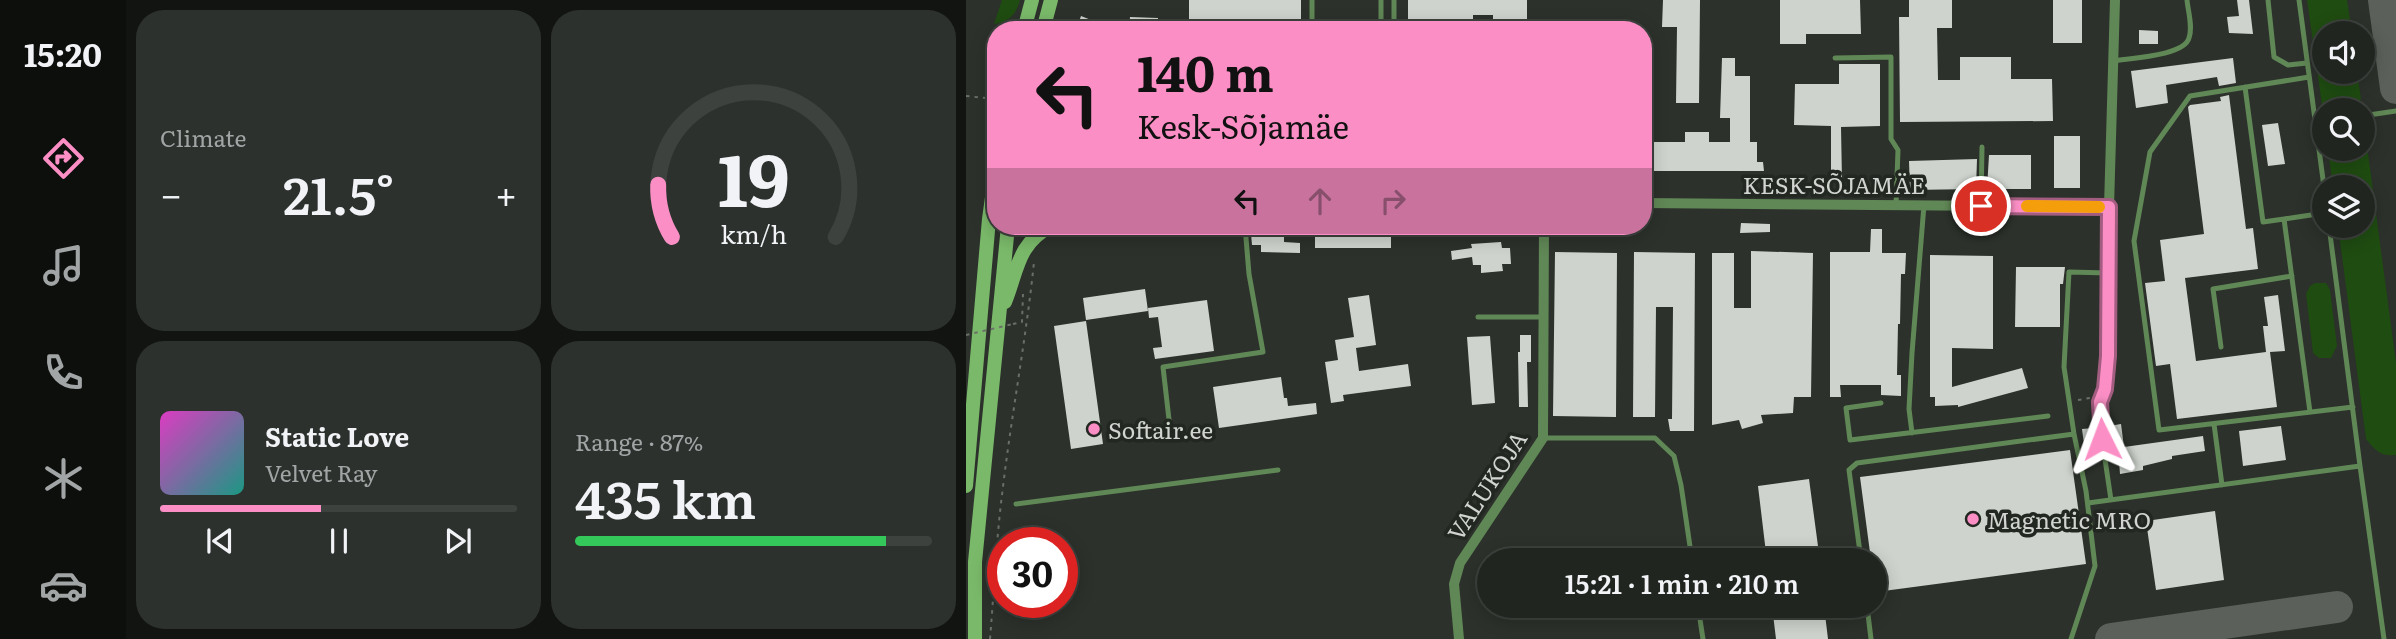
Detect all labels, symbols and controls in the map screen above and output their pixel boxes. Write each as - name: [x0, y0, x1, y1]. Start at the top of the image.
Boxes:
- map controls: [2312, 21, 2375, 238]
- button: sound: [2312, 21, 2375, 84]
- text: 15:20: [24, 29, 102, 77]
- text: 140 m: [1137, 34, 1274, 107]
- icon: left: [1022, 49, 1113, 140]
- button: search: [2312, 98, 2375, 161]
- text: Kesk-Sõjamäe: [1137, 101, 1349, 149]
- text: Climate: [160, 120, 246, 154]
- text: 19: [717, 121, 790, 229]
- icon: directions: [39, 134, 88, 183]
- text: 21.5°: [283, 154, 394, 231]
- text: −: [160, 164, 182, 221]
- text: +: [495, 164, 517, 221]
- street label: KESK-SÕJAMÄE: [1743, 167, 1925, 201]
- button: layers: [2312, 175, 2375, 238]
- pin: [1951, 176, 2011, 236]
- icon: left: [1228, 182, 1266, 220]
- icon: ahead: [1301, 182, 1339, 220]
- icon: right: [1374, 182, 1412, 220]
- icon: arrive: [1962, 187, 2000, 225]
- text: km/h: [720, 214, 787, 251]
- icon: music: [39, 241, 88, 290]
- icon: phone: [39, 348, 88, 397]
- position arrow: [2065, 402, 2139, 476]
- place label: Softair.ee: [1108, 412, 1213, 446]
- text: Static Love: [265, 416, 409, 455]
- marker: Softair.ee: [1086, 421, 1102, 437]
- street label: VALUKOJA: [1438, 423, 1534, 546]
- text: Range · 87%: [575, 424, 703, 458]
- icon: climate: [39, 454, 88, 503]
- text: Velvet Ray: [265, 455, 377, 489]
- text: 435 km: [575, 458, 756, 535]
- place label: Magnetic MRO: [1987, 502, 2151, 536]
- marker: Magnetic MRO: [1965, 511, 1981, 527]
- icon: previous: [201, 522, 239, 560]
- icon: pause: [320, 522, 358, 560]
- icon: next: [439, 522, 477, 560]
- speed limit sign: 30: [987, 527, 1078, 618]
- icon: car: [39, 561, 88, 610]
- text: 15:21 · 1 min · 210 m: [1565, 563, 1799, 602]

